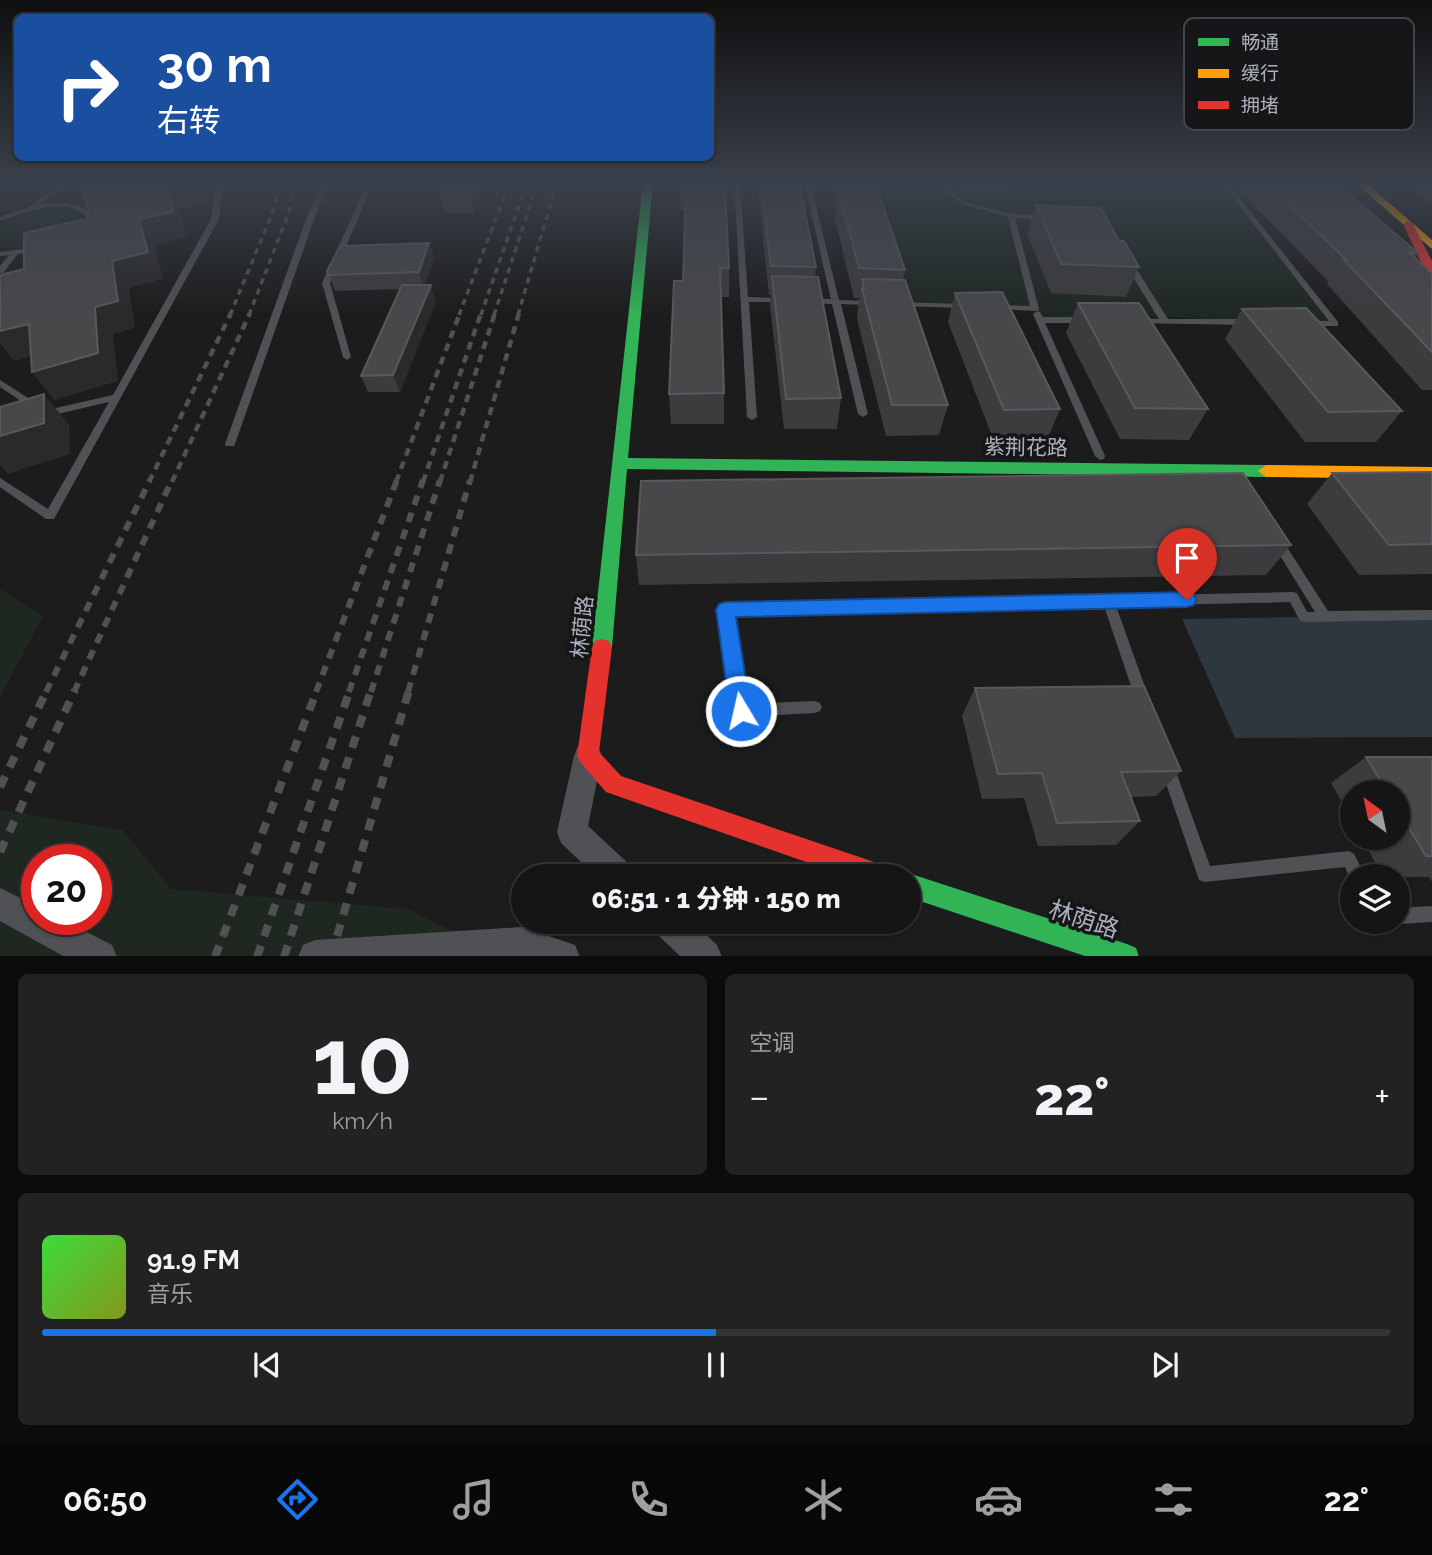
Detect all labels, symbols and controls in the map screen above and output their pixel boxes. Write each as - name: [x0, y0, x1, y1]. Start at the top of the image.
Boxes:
- legend: [1184, 18, 1414, 130]
- text: 畅通: [1241, 31, 1279, 53]
- text: 30 m: [157, 36, 272, 93]
- icon: right: [42, 42, 133, 133]
- text: 缓行: [1241, 62, 1279, 84]
- text: 拥堵: [1241, 94, 1279, 116]
- text: 右转: [157, 102, 221, 139]
- street label: 紫荆花路: [984, 434, 1068, 460]
- pin: [1157, 528, 1217, 600]
- icon: arrive: [1168, 539, 1206, 577]
- street label: 林荫路: [566, 594, 598, 660]
- position arrow: [704, 674, 778, 748]
- north arrow: [1340, 780, 1410, 850]
- map controls: [1340, 780, 1410, 934]
- speed limit sign: 20: [21, 844, 112, 935]
- button: layers: [1340, 864, 1410, 934]
- text: 06:51 · 1 分钟 · 150 m: [591, 884, 841, 914]
- street label: 林荫路: [1045, 894, 1123, 944]
- text: 10: [312, 1008, 413, 1115]
- text: 空调: [749, 1029, 795, 1056]
- text: 22°: [1034, 1066, 1110, 1127]
- text: −: [749, 1074, 769, 1119]
- text: +: [1374, 1074, 1390, 1119]
- text: km/h: [332, 1107, 393, 1134]
- text: 91.9 FM: [147, 1245, 240, 1275]
- text: 音乐: [147, 1280, 193, 1307]
- icon: previous: [248, 1346, 286, 1384]
- icon: pause: [697, 1346, 735, 1384]
- icon: next: [1146, 1346, 1184, 1384]
- icon: directions: [273, 1475, 322, 1524]
- icon: music: [449, 1475, 498, 1524]
- icon: phone: [624, 1475, 673, 1524]
- icon: climate: [799, 1475, 848, 1524]
- icon: car: [974, 1475, 1023, 1524]
- icon: filters: [1149, 1475, 1198, 1524]
- text: 06:50: [63, 1481, 147, 1518]
- text: 22°: [1324, 1481, 1369, 1518]

